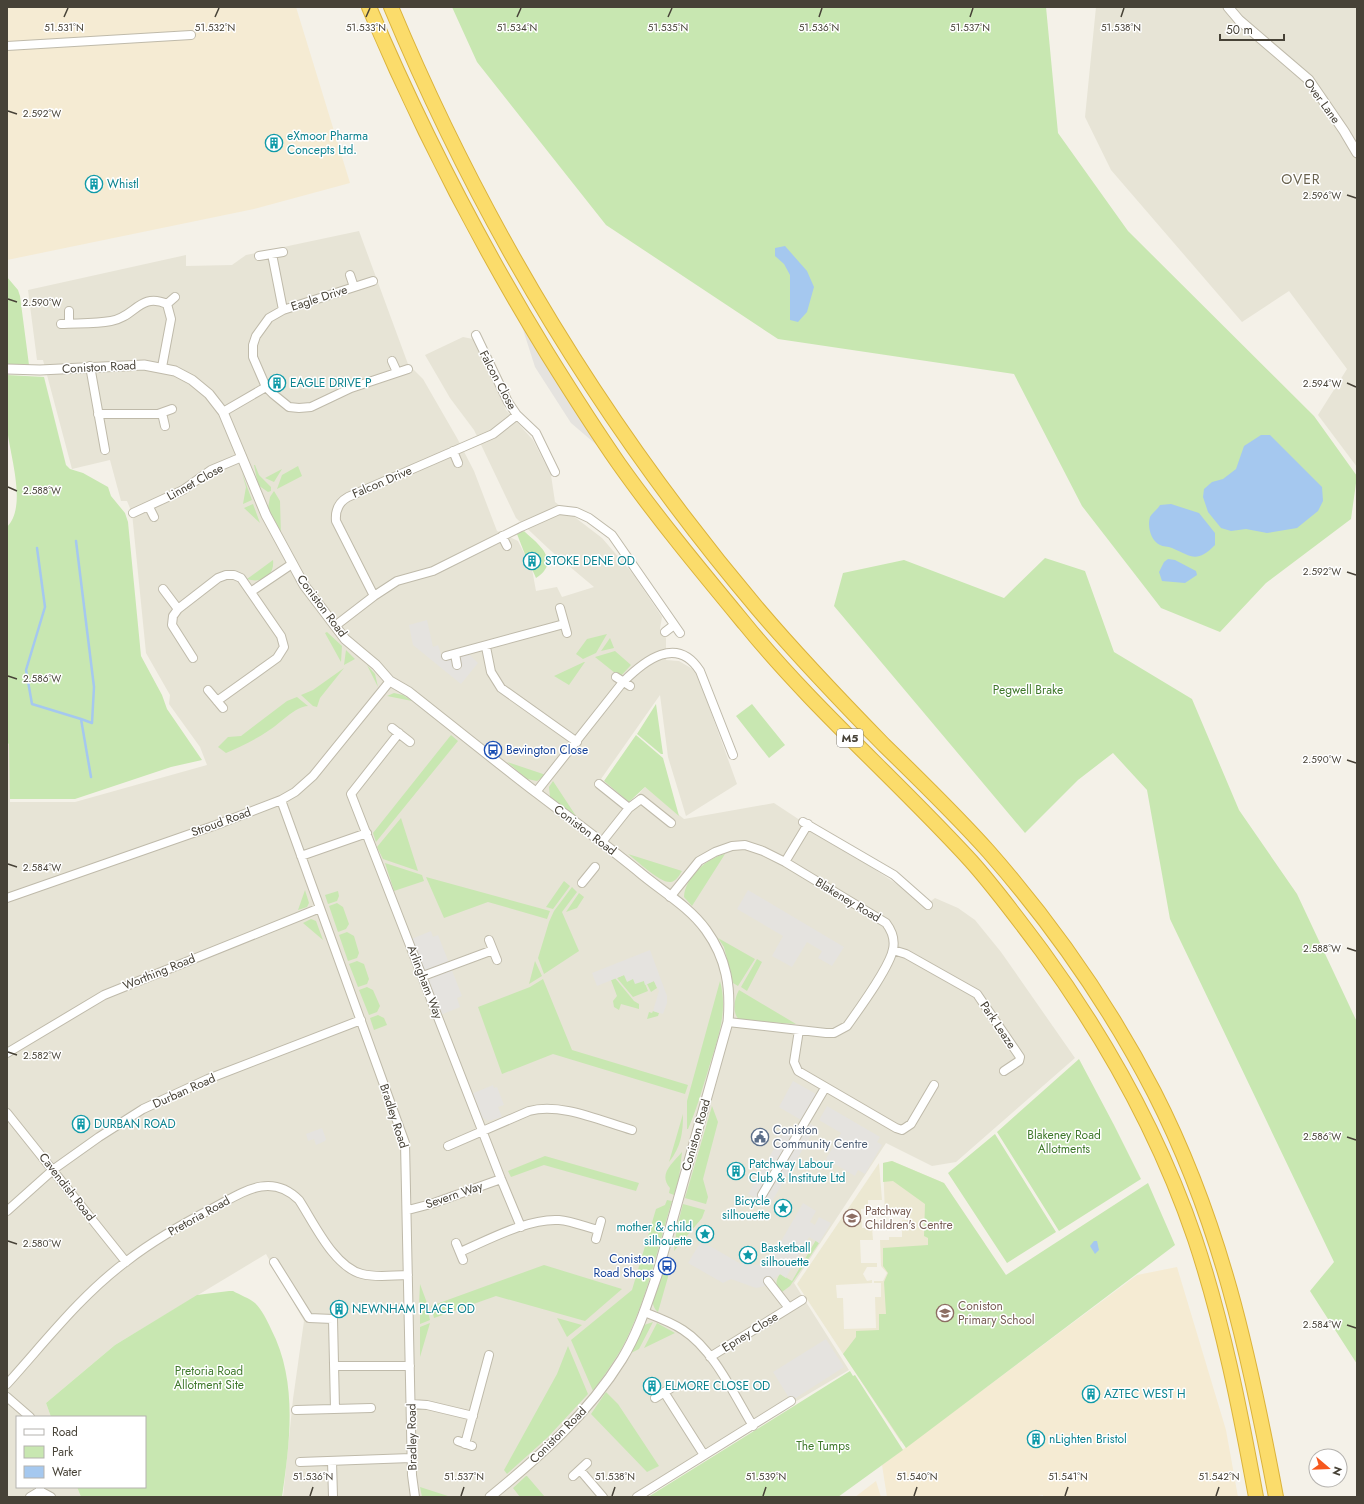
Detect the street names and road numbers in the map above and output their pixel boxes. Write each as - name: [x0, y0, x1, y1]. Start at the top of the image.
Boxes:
- street label: Over Lane: [1299, 75, 1345, 127]
- street label: Eagle Drive: [288, 280, 350, 316]
- street label: Falcon Close: [475, 347, 521, 413]
- street label: Coniston Road: [61, 356, 137, 378]
- street label: Linnet Close: [163, 459, 227, 505]
- street label: Falcon Drive: [349, 461, 415, 503]
- street label: Coniston Road: [292, 571, 352, 641]
- road number: M5: [837, 729, 863, 747]
- street label: Coniston Road: [550, 800, 620, 860]
- street label: Stroud Road: [189, 803, 253, 841]
- street label: Blakeney Road: [812, 873, 884, 927]
- street label: Arlingham Way: [403, 942, 448, 1022]
- street label: Worthing Road: [120, 949, 198, 995]
- street label: Park Leaze: [975, 998, 1021, 1052]
- street label: Durban Road: [150, 1069, 218, 1113]
- street label: Bradley Road: [375, 1081, 413, 1151]
- street label: Coniston Road: [677, 1097, 715, 1173]
- street label: Cavendish Road: [35, 1149, 99, 1225]
- street label: Severn Way: [423, 1177, 486, 1213]
- street label: Pretoria Road: [165, 1192, 233, 1240]
- street label: Epney Close: [718, 1308, 782, 1356]
- street label: Coniston Road: [525, 1402, 591, 1468]
- street label: Bradley Road: [402, 1403, 422, 1471]

